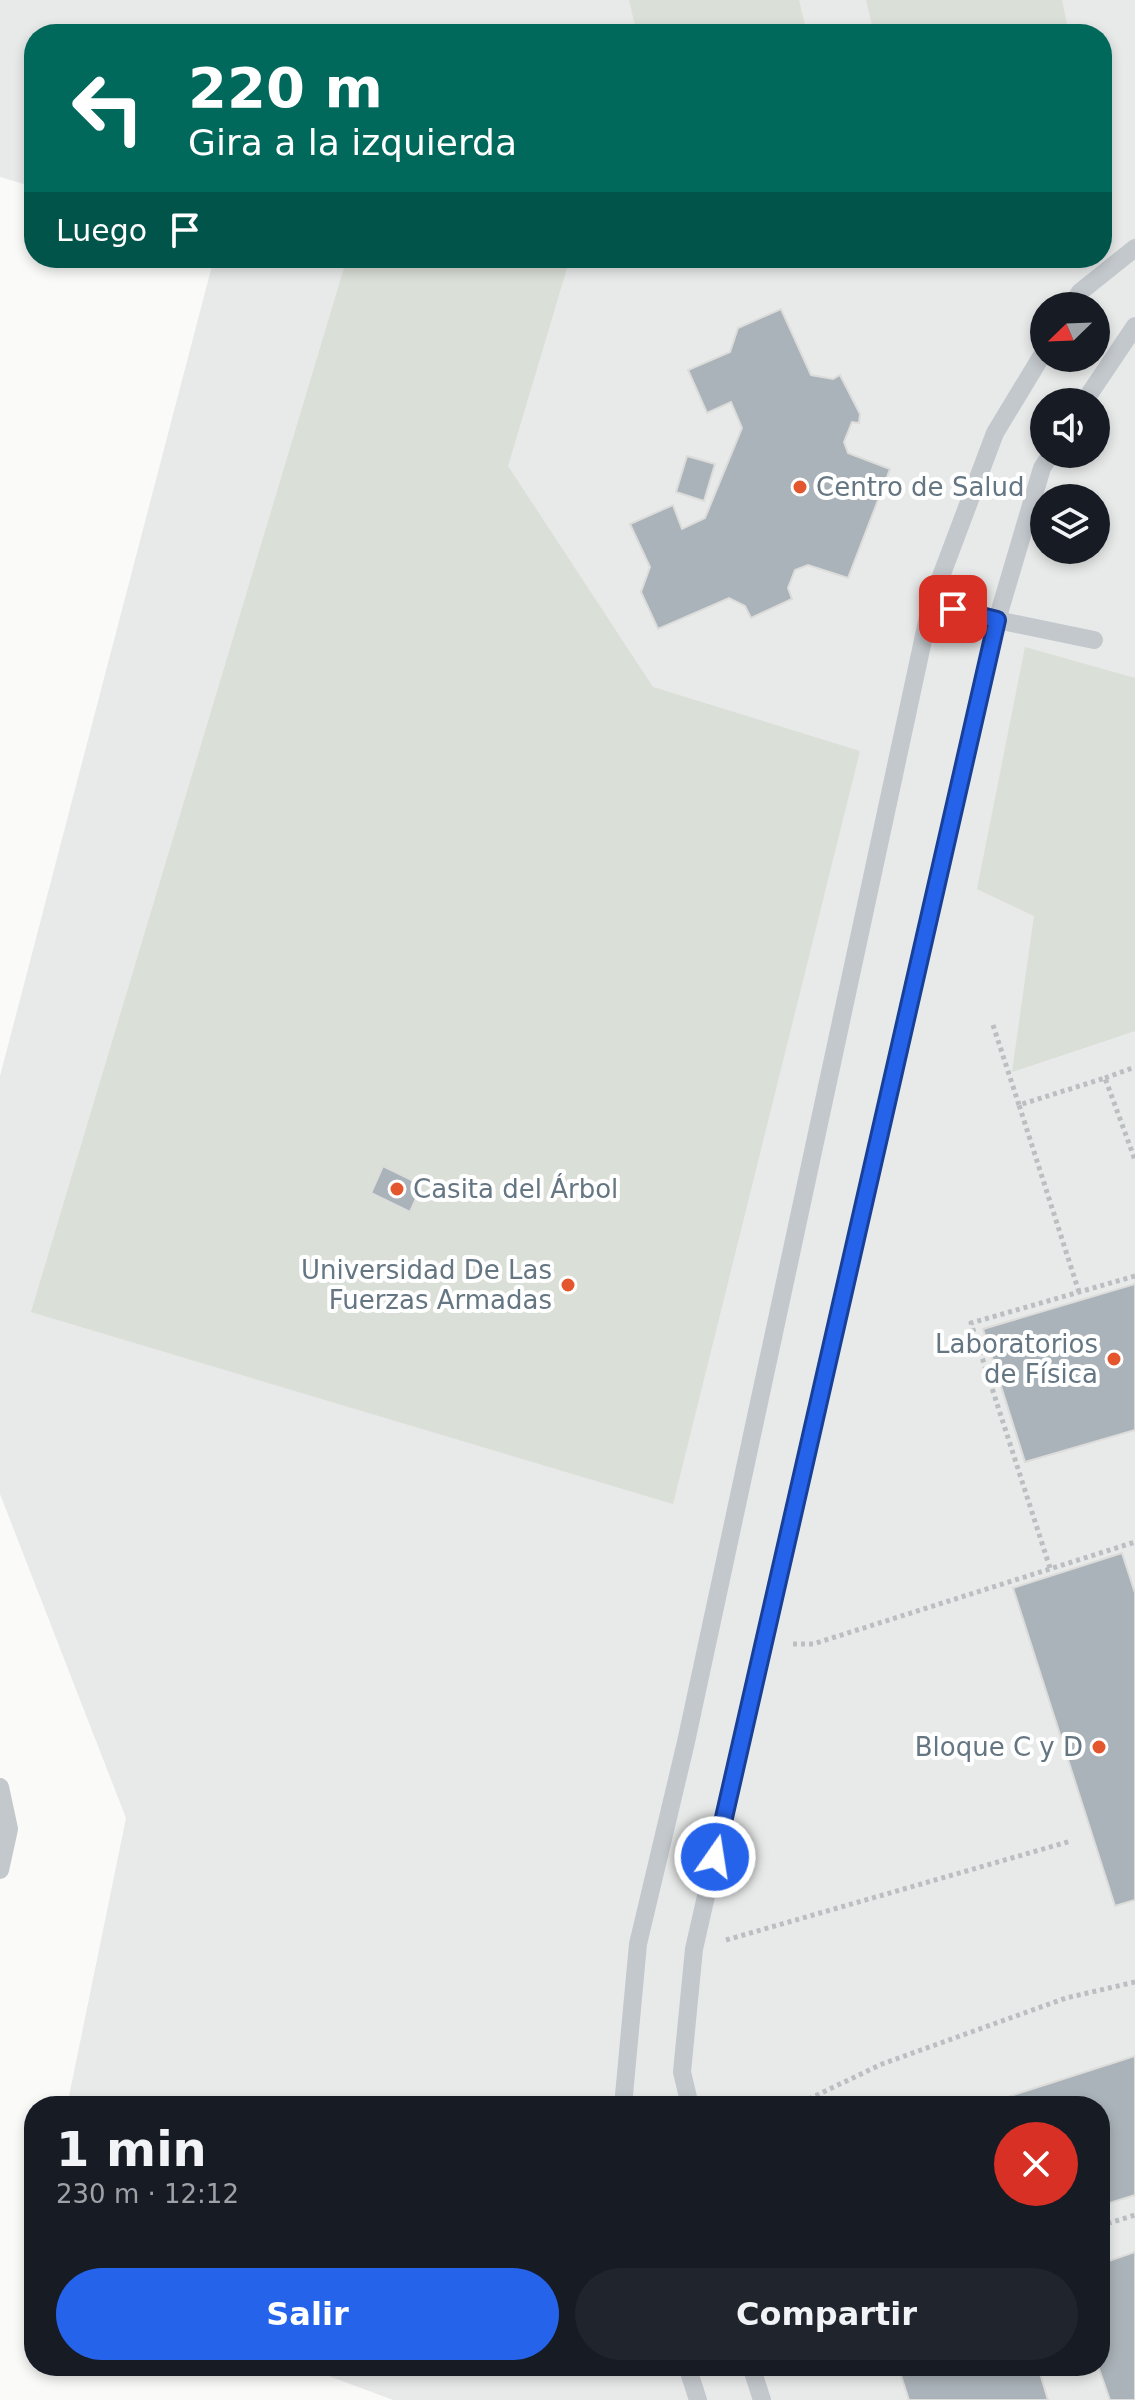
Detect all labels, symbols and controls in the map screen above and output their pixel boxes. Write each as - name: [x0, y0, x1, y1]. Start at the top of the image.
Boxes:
- text: 220 m: [188, 55, 383, 120]
- icon: left: [56, 56, 160, 160]
- text: Gira a la izquierda: [188, 122, 517, 163]
- icon: arrive: [163, 208, 207, 252]
- text: Luego: [56, 213, 147, 248]
- north arrow: [1030, 292, 1110, 372]
- map controls: [1030, 292, 1110, 564]
- button: sound: [1030, 388, 1110, 468]
- place label: Centro de Salud: [816, 472, 1025, 502]
- marker: Centro de Salud: [791, 478, 809, 496]
- button: layers: [1030, 484, 1110, 564]
- pin: [919, 575, 987, 643]
- icon: arrive: [931, 587, 975, 631]
- place label: Casita del Árbol: [413, 1173, 618, 1204]
- marker: Casita del Árbol: [388, 1180, 406, 1198]
- place label: Universidad De Las Fuerzas Armadas: [301, 1255, 552, 1315]
- marker: Universidad De Las Fuerzas Armadas: [559, 1276, 577, 1294]
- place label: Laboratorios de Física: [935, 1329, 1098, 1389]
- marker: Laboratorios de Física: [1105, 1350, 1123, 1368]
- place label: Bloque C y D: [915, 1732, 1083, 1762]
- marker: Bloque C y D: [1090, 1738, 1108, 1756]
- position arrow: [673, 1815, 757, 1899]
- text: 1 min: [56, 2121, 207, 2177]
- button: close: [994, 2122, 1078, 2206]
- text: 230 m · 12:12: [56, 2179, 239, 2209]
- button: Salir: [56, 2268, 559, 2360]
- button: Compartir: [575, 2268, 1078, 2360]

